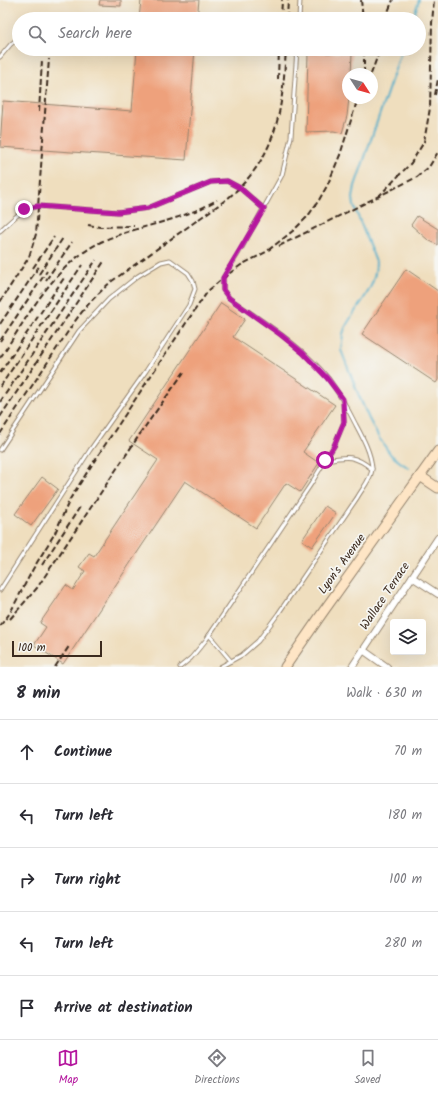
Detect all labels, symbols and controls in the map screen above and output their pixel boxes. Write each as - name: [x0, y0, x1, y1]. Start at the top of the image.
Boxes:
- search box: [12, 12, 426, 56]
- text: Search here: [58, 22, 132, 46]
- icon: search: [26, 23, 48, 45]
- north arrow: [342, 68, 378, 104]
- route end: [15, 200, 33, 218]
- route start: [316, 451, 334, 469]
- street label: Lyon's Avenue: [313, 529, 371, 598]
- street label: Wallace Terrace: [355, 558, 415, 634]
- map controls: [390, 619, 426, 655]
- button: layers: [390, 619, 426, 655]
- scale bar: [12, 639, 102, 658]
- text: 100 m: [18, 639, 46, 657]
- text: 8 min: [16, 680, 60, 707]
- text: Walk · 630 m: [346, 683, 422, 704]
- text: Continue: [54, 740, 112, 764]
- icon: ahead: [16, 741, 38, 763]
- text: 70 m: [394, 741, 422, 762]
- text: Turn left: [54, 804, 114, 828]
- icon: left: [16, 805, 38, 827]
- text: 180 m: [388, 805, 422, 826]
- text: Turn right: [54, 868, 121, 892]
- icon: right: [16, 869, 38, 891]
- text: 100 m: [389, 869, 422, 890]
- text: Turn left: [54, 932, 114, 956]
- icon: left: [16, 933, 38, 955]
- text: 280 m: [385, 933, 422, 954]
- text: Arrive at destination: [54, 996, 193, 1020]
- icon: arrive: [16, 997, 38, 1019]
- tab: Map: [57, 1047, 79, 1089]
- tab: Directions: [194, 1047, 240, 1089]
- tab: Saved: [355, 1047, 381, 1089]

